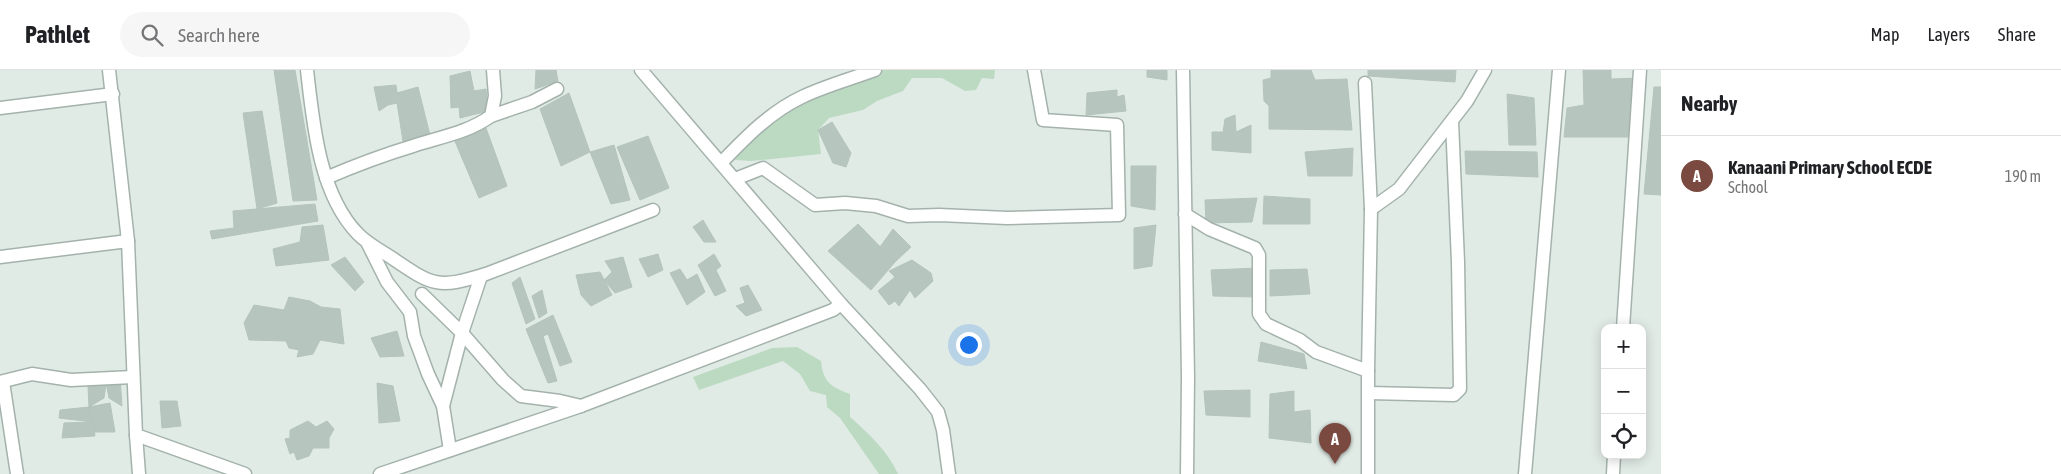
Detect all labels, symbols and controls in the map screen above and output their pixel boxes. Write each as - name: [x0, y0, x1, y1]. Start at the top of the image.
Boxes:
- search box: [120, 12, 470, 57]
- text: Pathlet: [25, 21, 90, 48]
- icon: search: [138, 21, 166, 49]
- text: Search here: [178, 24, 260, 46]
- text: Map: [1870, 24, 1899, 45]
- text: Layers: [1927, 24, 1970, 45]
- text: Share: [1998, 24, 2036, 45]
- text: Nearby: [1681, 91, 1737, 115]
- text: Kanaani Primary School ECDE: [1728, 156, 1932, 178]
- text: A: [1693, 167, 1701, 185]
- text: 190 m: [2005, 167, 2041, 185]
- text: School: [1728, 178, 1768, 196]
- map controls: [1601, 324, 1646, 459]
- button: +: [1601, 324, 1646, 369]
- your location: [956, 332, 982, 358]
- button: −: [1601, 369, 1646, 414]
- button: locate: [1601, 414, 1646, 459]
- pin: A: [1319, 423, 1351, 464]

